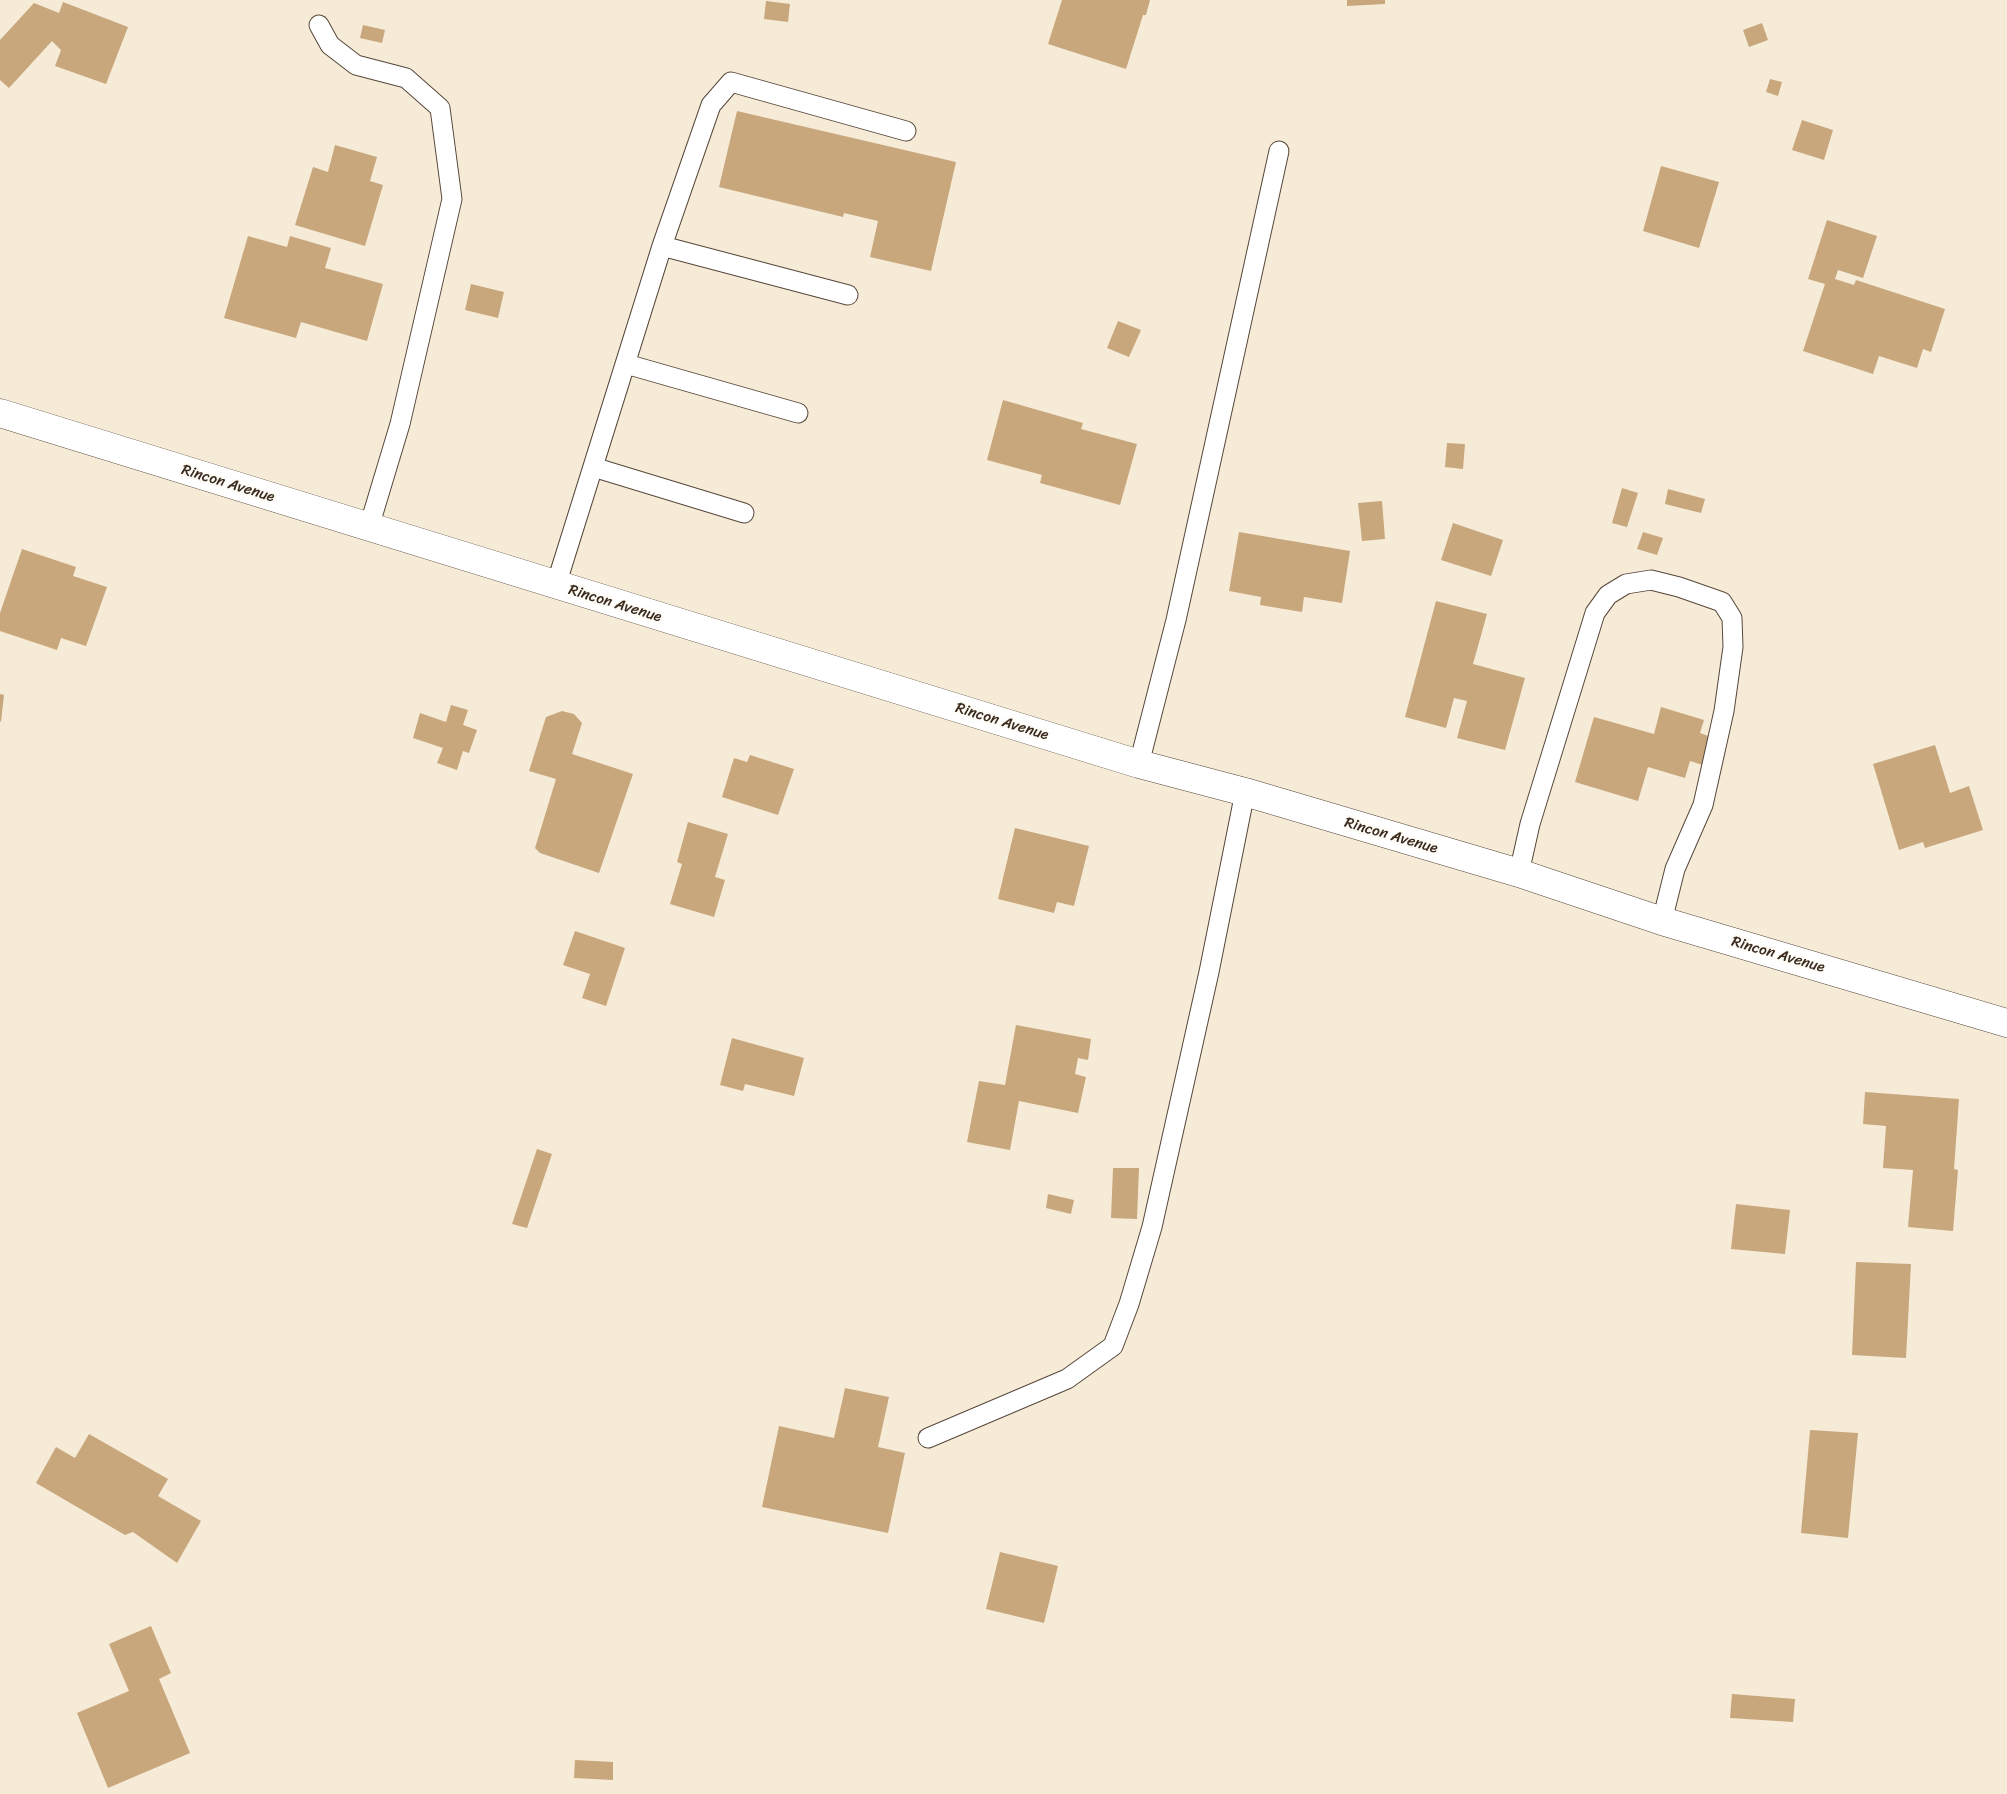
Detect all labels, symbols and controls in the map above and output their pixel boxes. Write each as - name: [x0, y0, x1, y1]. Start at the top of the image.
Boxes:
- street label: Rincon Avenue: [179, 461, 277, 507]
- street label: Rincon Avenue: [566, 581, 664, 627]
- street label: Rincon Avenue: [953, 699, 1051, 745]
- street label: Rincon Avenue: [1342, 814, 1440, 858]
- street label: Rincon Avenue: [1729, 933, 1827, 977]

